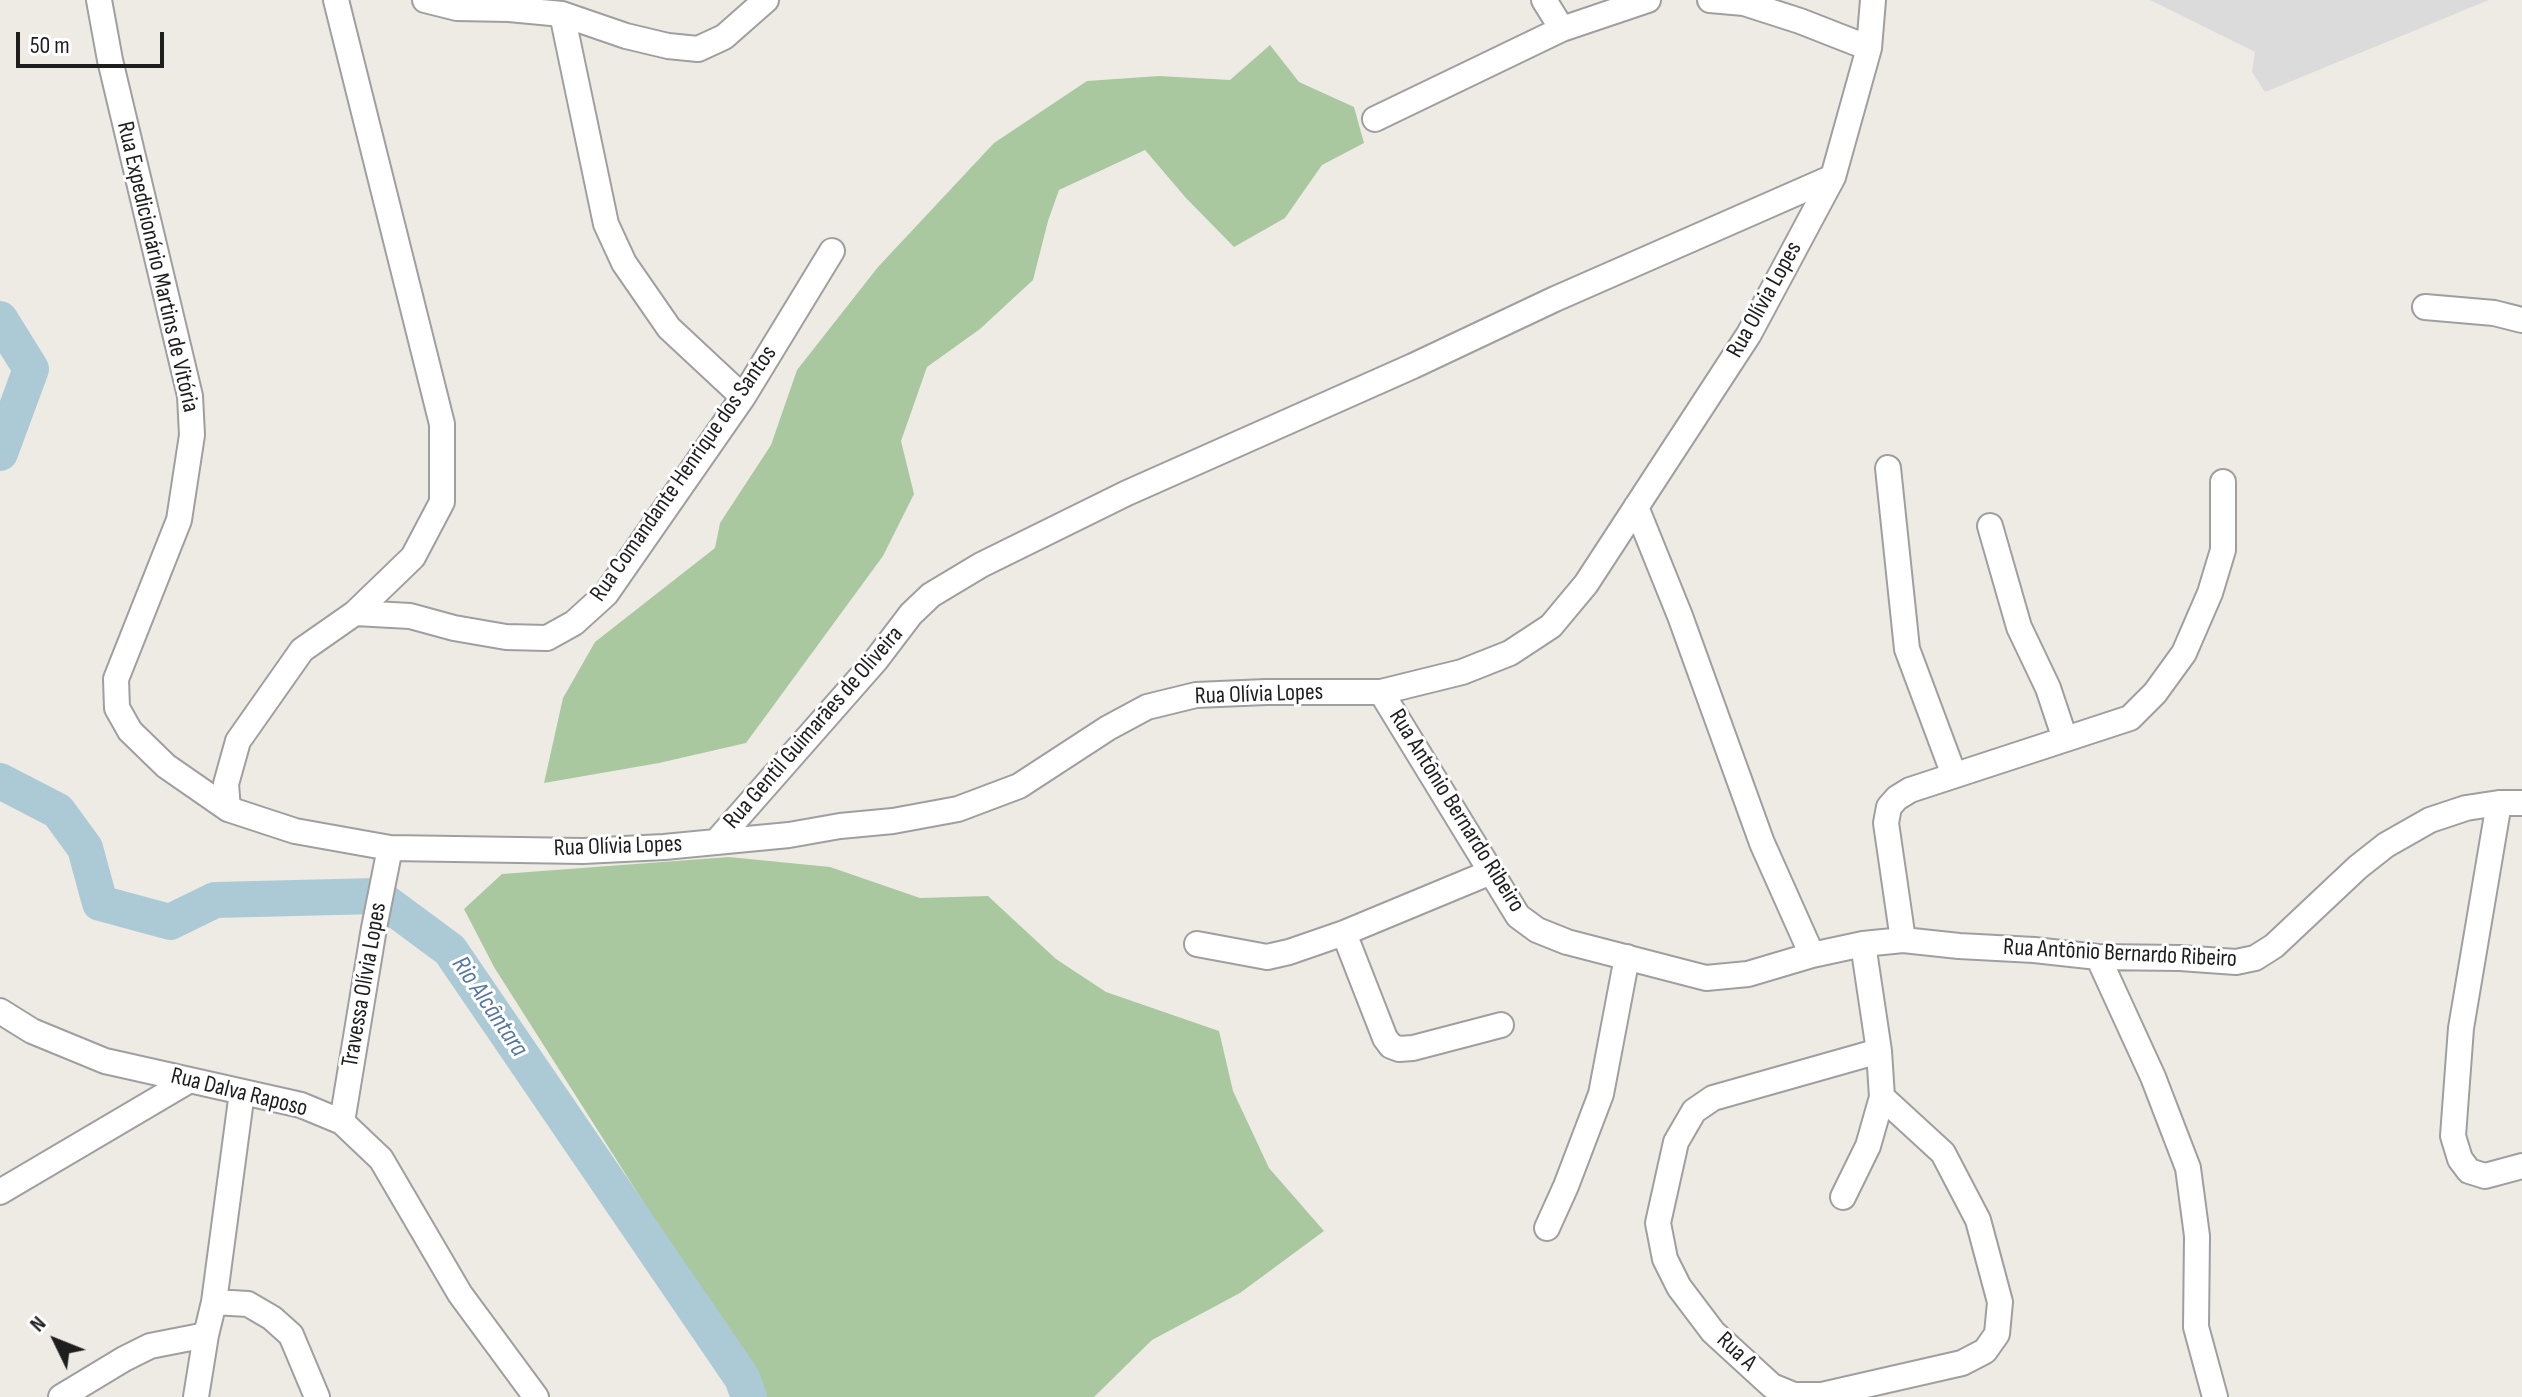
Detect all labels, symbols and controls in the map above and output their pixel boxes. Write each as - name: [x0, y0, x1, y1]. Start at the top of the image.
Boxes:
- scale bar: [20, 16, 168, 66]
- text: 50 m: [30, 31, 70, 60]
- street label: Rua Expedicionário Martins de Vitória: [110, 119, 204, 415]
- street label: Rua Olívia Lopes: [1721, 237, 1809, 363]
- street label: Rua Comandante Henrique dos Santos: [585, 341, 783, 607]
- street label: Rua Gentil Guimarães de Oliveira: [718, 621, 910, 835]
- street label: Rua Olívia Lopes: [1194, 678, 1324, 712]
- street label: Rua Antônio Bernardo Ribeiro: [1382, 704, 1530, 918]
- street label: Rua Olívia Lopes: [553, 830, 683, 864]
- street label: Travessa Olívia Lopes: [336, 900, 394, 1070]
- street label: Rua Antônio Bernardo Ribeiro: [2002, 933, 2238, 975]
- water label: Rio Alcântara: [444, 951, 534, 1063]
- street label: Rua Dalva Raposo: [168, 1062, 310, 1124]
- north arrow: [16, 1301, 96, 1381]
- text: N: [24, 1311, 52, 1338]
- street label: Rua A: [1710, 1326, 1762, 1378]

